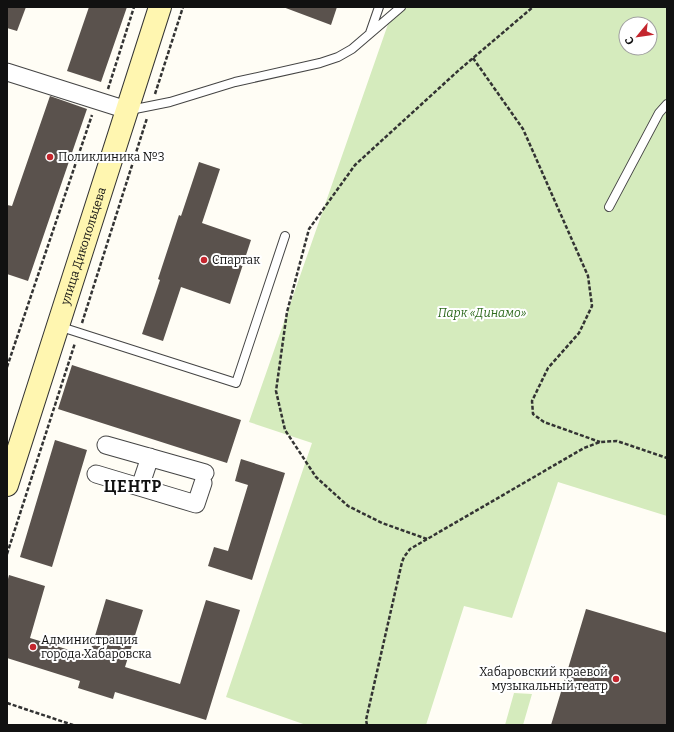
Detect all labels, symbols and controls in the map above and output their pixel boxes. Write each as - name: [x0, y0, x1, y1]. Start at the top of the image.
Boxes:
- north arrow: [618, 16, 658, 56]
- text: С: [622, 34, 637, 47]
- place label: Поликлиника №3: [58, 150, 165, 164]
- marker: Поликлиника №3: [45, 152, 55, 162]
- street label: улица Дикопольцева: [58, 185, 109, 308]
- place label: Спартак: [212, 253, 260, 267]
- marker: Спартак: [199, 255, 209, 265]
- park label: Парк «Динамо»: [438, 306, 527, 320]
- district label: ЦЕНТР: [104, 477, 162, 496]
- place label: Администрация города Хабаровска: [41, 633, 152, 661]
- marker: Администрация города Хабаровска: [28, 642, 38, 652]
- place label: Хабаровский краевой музыкальный театр: [479, 665, 608, 693]
- marker: Хабаровский краевой музыкальный театр: [611, 674, 621, 684]

